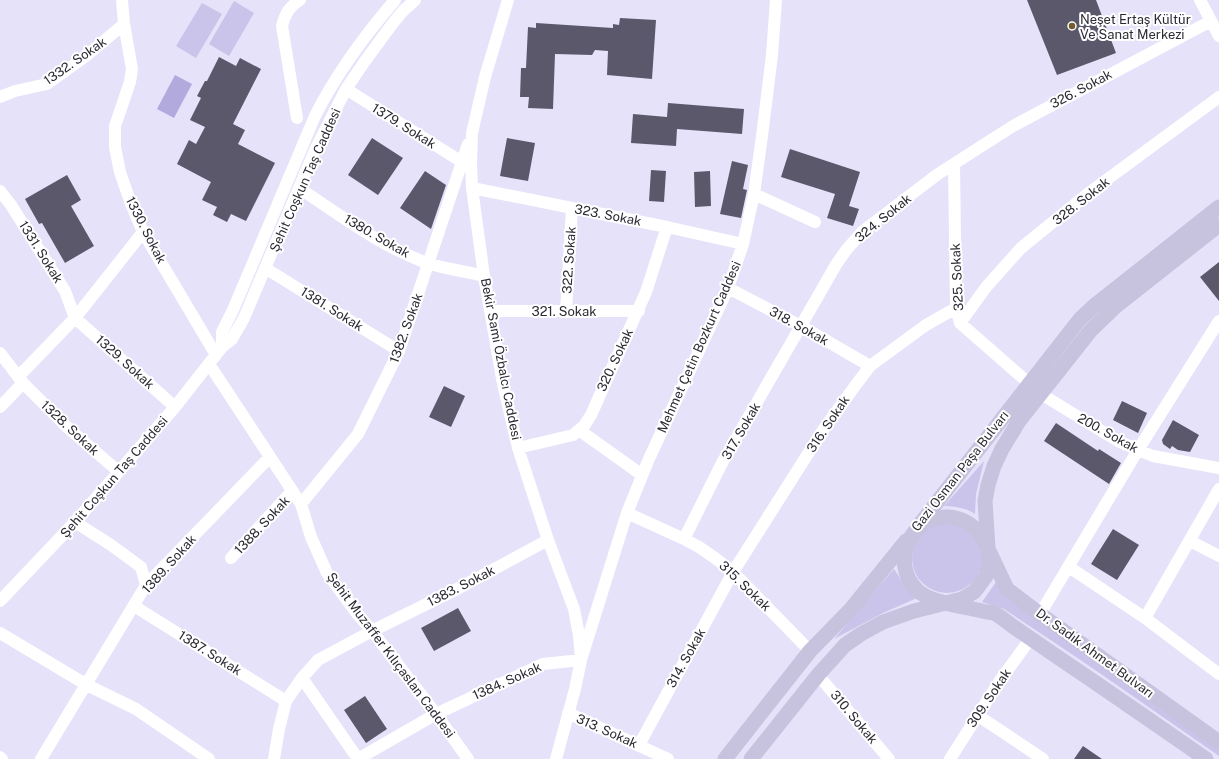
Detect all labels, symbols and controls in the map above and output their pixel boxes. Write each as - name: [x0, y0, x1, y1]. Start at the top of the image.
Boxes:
- place label: Neşet Ertaş Kültür Ve Sanat Merkezi: [1080, 12, 1191, 42]
- marker: Neşet Ertaş Kültür Ve Sanat Merkezi: [1067, 21, 1077, 31]
- street label: 1332. Sokak: [41, 34, 109, 88]
- street label: 326. Sokak: [1048, 66, 1114, 112]
- street label: 1379. Sokak: [369, 100, 439, 152]
- street label: Şehit Coşkun Taş Caddesi: [266, 106, 344, 254]
- street label: 328. Sokak: [1050, 174, 1112, 228]
- street label: 324. Sokak: [852, 191, 914, 245]
- street label: 1330. Sokak: [123, 194, 169, 266]
- street label: 323. Sokak: [573, 201, 643, 229]
- street label: 1380. Sokak: [341, 211, 413, 261]
- street label: 1331. Sokak: [16, 218, 66, 286]
- street label: 322. Sokak: [559, 226, 579, 294]
- street label: 325. Sokak: [948, 243, 966, 311]
- street label: Mehmet Çetin Bozkurt Caddesi: [654, 259, 744, 435]
- street label: Bekir Sami Özbalcı Caddesi: [478, 277, 524, 441]
- street label: 1381. Sokak: [298, 284, 366, 334]
- street label: 1382. Sokak: [386, 291, 426, 365]
- street label: 321. Sokak: [532, 304, 596, 319]
- street label: 318. Sokak: [767, 304, 831, 348]
- street label: 320. Sokak: [594, 326, 636, 394]
- street label: 1329. Sokak: [93, 332, 157, 392]
- street label: 316. Sokak: [804, 393, 852, 455]
- street label: 1328. Sokak: [38, 398, 102, 458]
- street label: 317. Sokak: [719, 400, 763, 462]
- street label: Gazi Osman Paşa Bulvarı: [908, 408, 1012, 534]
- street label: 200. Sokak: [1075, 410, 1141, 456]
- street label: Şehit Coşkun Taş Caddesi: [57, 413, 171, 541]
- street label: 1388. Sokak: [231, 493, 293, 557]
- street label: 1389. Sokak: [139, 532, 199, 596]
- street label: 315. Sokak: [716, 558, 774, 614]
- street label: 1383. Sokak: [425, 563, 497, 609]
- street label: Şehit Muzaffer Kılıçaslan Caddesi: [324, 569, 458, 741]
- street label: Dr. Sadık Ahmet Bulvarı: [1033, 605, 1157, 701]
- street label: 314. Sokak: [664, 626, 708, 690]
- street label: 1387. Sokak: [176, 628, 244, 678]
- street label: 1384. Sokak: [470, 659, 544, 703]
- street label: 309. Sokak: [964, 666, 1014, 730]
- street label: 310. Sokak: [827, 687, 881, 747]
- street label: 313. Sokak: [574, 711, 640, 751]

